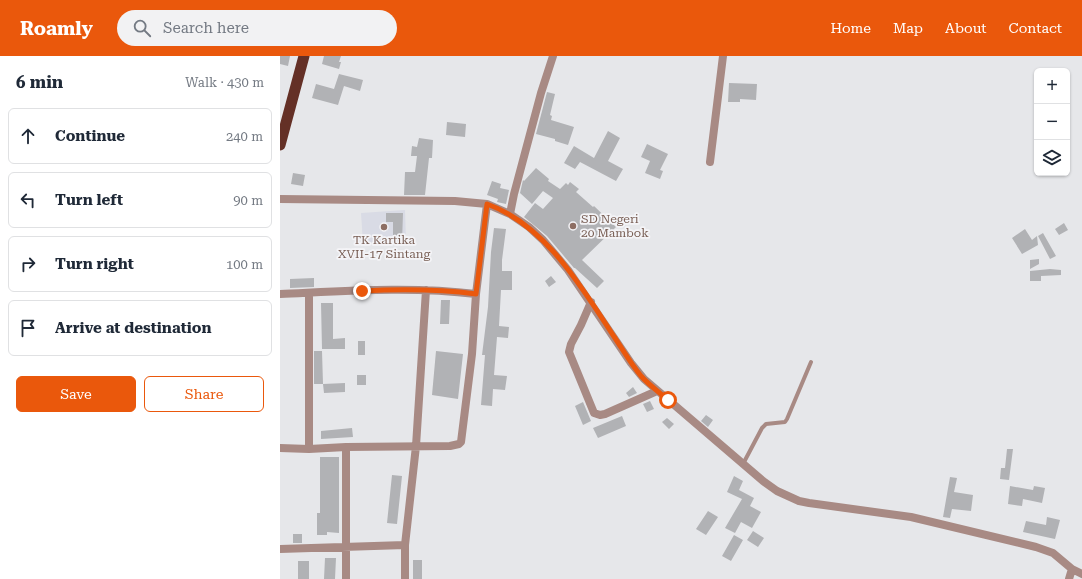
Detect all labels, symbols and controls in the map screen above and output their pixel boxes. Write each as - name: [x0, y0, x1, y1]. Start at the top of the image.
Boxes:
- search box: [117, 10, 397, 46]
- text: Roamly: [20, 17, 93, 40]
- icon: search: [131, 17, 153, 39]
- text: Search here: [163, 19, 249, 37]
- text: Home: [830, 20, 871, 36]
- text: Map: [893, 20, 923, 36]
- text: About: [945, 20, 987, 36]
- text: Contact: [1009, 20, 1062, 36]
- map controls: [1034, 68, 1070, 176]
- button: +: [1034, 68, 1070, 104]
- text: 6 min: [16, 72, 63, 92]
- text: Walk · 430 m: [185, 75, 264, 90]
- button: −: [1034, 104, 1070, 140]
- icon: ahead: [17, 125, 39, 147]
- text: Continue: [55, 127, 125, 145]
- text: 240 m: [226, 129, 263, 144]
- button: layers: [1034, 140, 1070, 176]
- icon: left: [17, 189, 39, 211]
- text: Turn left: [55, 191, 123, 209]
- text: 90 m: [233, 193, 263, 208]
- place label: SD Negeri 20 Mambok: [581, 212, 649, 240]
- marker: SD Negeri 20 Mambok: [568, 221, 578, 231]
- marker: TK Kartika XVII-17 Sintang: [379, 222, 389, 232]
- place label: TK Kartika XVII-17 Sintang: [338, 233, 430, 261]
- icon: right: [17, 253, 39, 275]
- text: Turn right: [55, 255, 134, 273]
- text: 100 m: [226, 257, 263, 272]
- route end: [353, 282, 371, 300]
- icon: arrive: [17, 317, 39, 339]
- text: Arrive at destination: [55, 319, 211, 337]
- button: Save: [16, 376, 136, 412]
- button: Share: [144, 376, 264, 412]
- route start: [659, 391, 677, 409]

